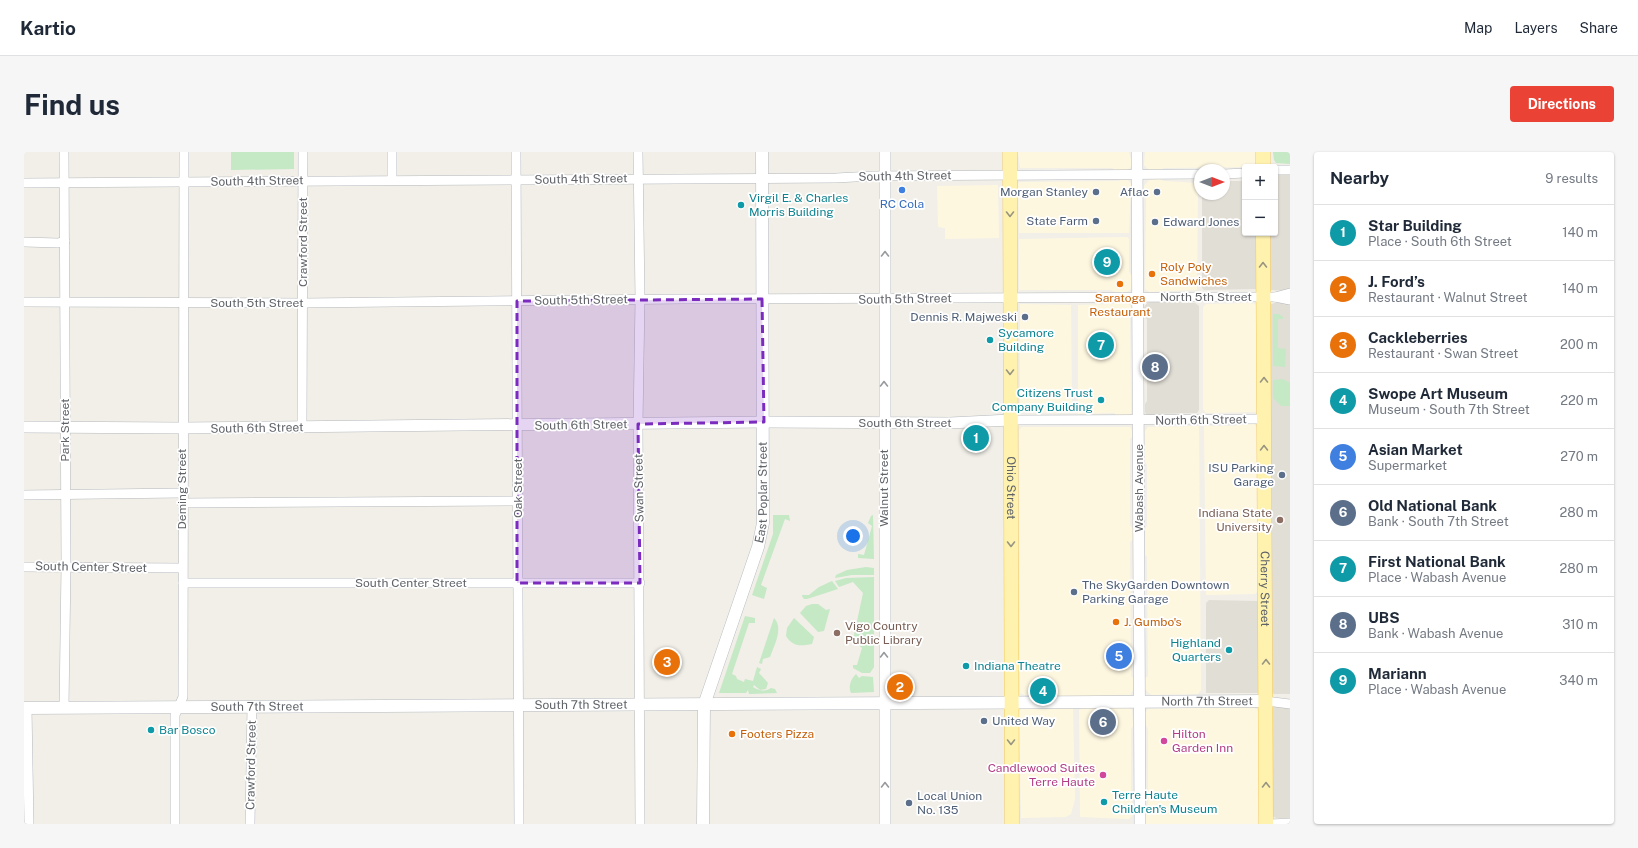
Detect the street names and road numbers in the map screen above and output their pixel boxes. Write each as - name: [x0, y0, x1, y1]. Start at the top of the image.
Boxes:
- street label: South 4th Street: [858, 168, 952, 184]
- street label: South 4th Street: [534, 171, 628, 187]
- street label: South 4th Street: [210, 173, 304, 189]
- street label: Crawford Street: [296, 197, 310, 287]
- street label: North 5th Street: [1160, 290, 1252, 304]
- street label: South 5th Street: [858, 291, 952, 307]
- street label: South 5th Street: [534, 292, 628, 308]
- street label: South 5th Street: [210, 296, 304, 310]
- street label: Park Street: [58, 398, 72, 462]
- street label: North 6th Street: [1155, 412, 1247, 428]
- street label: South 6th Street: [858, 416, 952, 430]
- street label: South 6th Street: [534, 417, 628, 433]
- street label: South 6th Street: [210, 420, 304, 436]
- street label: East Poplar Street: [752, 441, 770, 544]
- street label: Wabash Avenue: [1132, 444, 1146, 532]
- street label: Deming Street: [175, 448, 189, 529]
- street label: Walnut Street: [877, 449, 891, 527]
- street label: Swan Street: [631, 453, 647, 523]
- street label: Ohio Street: [1004, 456, 1018, 520]
- street label: Oak Street: [511, 458, 525, 518]
- street label: Cherry Street: [1258, 551, 1272, 627]
- street label: South Center Street: [35, 559, 147, 575]
- street label: South Center Street: [355, 576, 467, 590]
- street label: North 7th Street: [1161, 694, 1253, 709]
- street label: South 7th Street: [534, 698, 628, 712]
- street label: South 7th Street: [210, 699, 304, 714]
- street label: Crawford Street: [243, 720, 259, 810]

